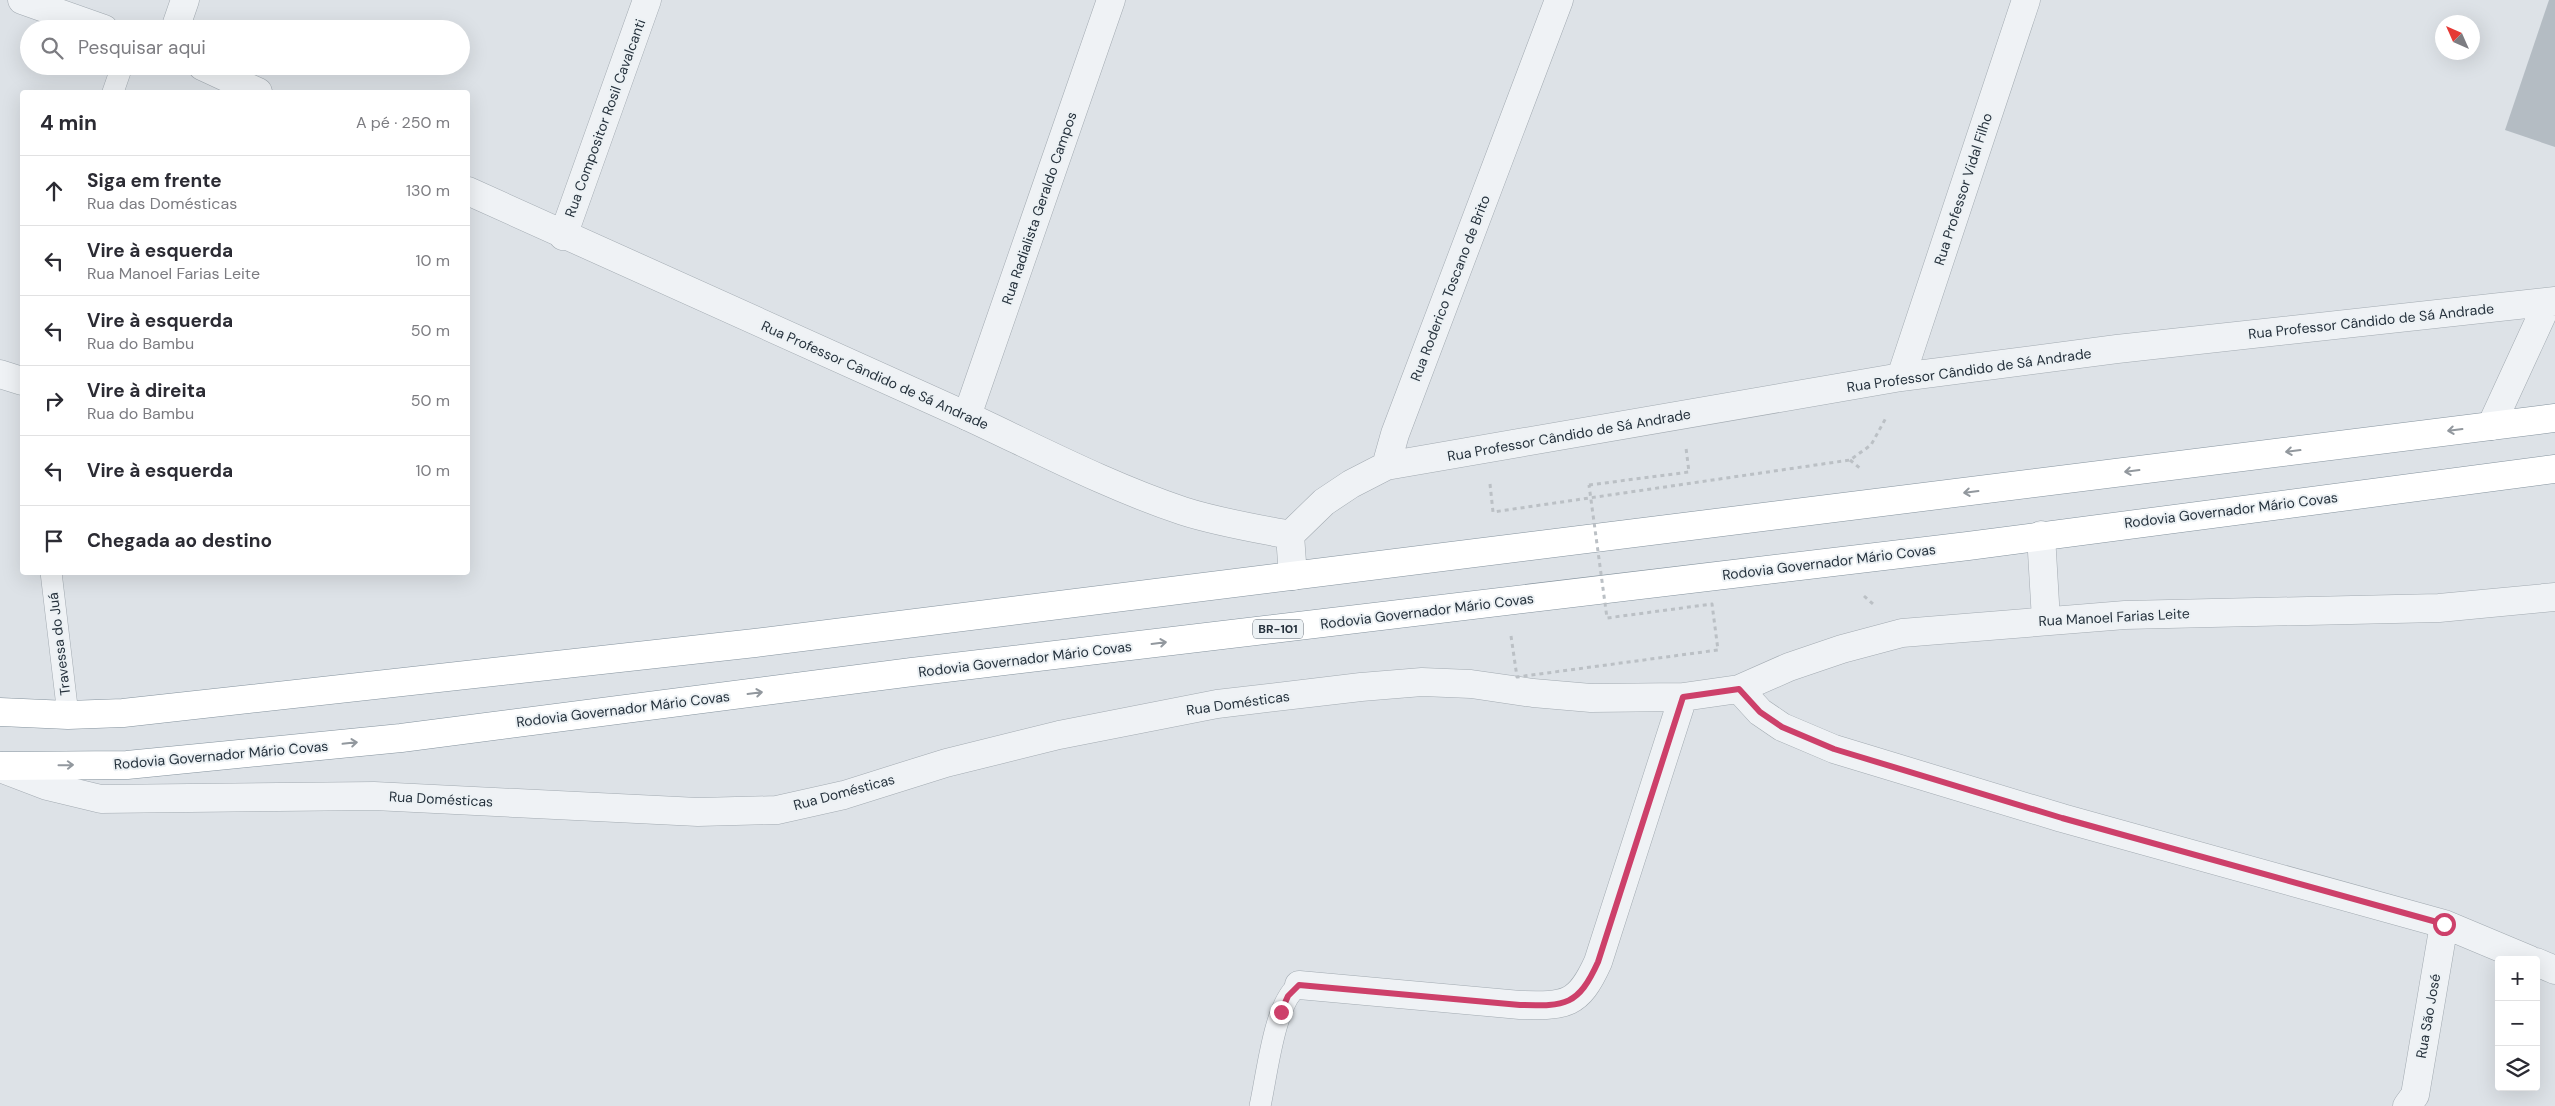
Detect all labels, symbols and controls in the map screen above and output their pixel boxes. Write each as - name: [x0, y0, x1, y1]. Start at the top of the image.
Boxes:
- north arrow: [2435, 15, 2480, 60]
- street label: Rua Compositor Rosil Cavalcanti: [561, 16, 649, 220]
- search box: [20, 20, 470, 75]
- icon: search: [38, 34, 66, 62]
- text: Pesquisar aqui: [78, 35, 206, 60]
- text: 4 min: [40, 109, 97, 137]
- street label: Rua Radialista Geraldo Campos: [997, 109, 1081, 307]
- street label: Rua Professor Vidal Filho: [1930, 111, 1996, 267]
- text: A pé · 250 m: [356, 112, 450, 133]
- text: Siga em frente: [87, 168, 222, 193]
- icon: ahead: [40, 177, 68, 205]
- text: 130 m: [406, 180, 450, 201]
- street label: Rua Roderico Toscano de Brito: [1406, 192, 1494, 384]
- text: Rua das Domésticas: [87, 193, 237, 214]
- text: Vire à esquerda: [87, 238, 233, 263]
- icon: left: [40, 247, 68, 275]
- text: 10 m: [416, 250, 450, 271]
- text: Rua Manoel Farias Leite: [87, 263, 260, 284]
- street label: Rua Professor Cândido de Sá Andrade: [2247, 299, 2495, 343]
- text: Vire à esquerda: [87, 308, 233, 333]
- icon: left: [40, 317, 68, 345]
- street label: Rua Professor Cândido de Sá Andrade: [759, 317, 991, 433]
- text: 50 m: [411, 320, 450, 341]
- text: Rua do Bambu: [87, 333, 194, 354]
- street label: Rua Professor Cândido de Sá Andrade: [1846, 344, 2093, 396]
- text: Vire à direita: [87, 378, 206, 403]
- icon: right: [40, 387, 68, 415]
- text: 50 m: [411, 390, 450, 411]
- text: Rua do Bambu: [87, 403, 194, 424]
- street label: Rua Professor Cândido de Sá Andrade: [1446, 405, 1692, 465]
- one-way arrow: [2447, 425, 2463, 435]
- one-way arrow: [2286, 446, 2302, 456]
- icon: left: [40, 457, 68, 485]
- text: Vire à esquerda: [87, 458, 233, 483]
- text: 10 m: [416, 460, 450, 481]
- one-way arrow: [2124, 466, 2140, 476]
- one-way arrow: [1963, 487, 1979, 497]
- street label: Rodovia Governador Mário Covas: [2123, 488, 2339, 532]
- icon: arrive: [40, 527, 68, 555]
- text: Chegada ao destino: [87, 528, 272, 553]
- street label: Rodovia Governador Mário Covas: [1721, 540, 1937, 584]
- street label: Rodovia Governador Mário Covas: [1319, 589, 1535, 633]
- street label: Travessa do Juá: [44, 592, 74, 696]
- street label: Rua Manoel Farias Leite: [2038, 604, 2190, 630]
- road number: BR-101: [1253, 620, 1303, 638]
- street label: Rodovia Governador Mário Covas: [917, 637, 1133, 681]
- one-way arrow: [1151, 638, 1167, 648]
- street label: Rodovia Governador Mário Covas: [515, 687, 731, 731]
- street label: Rua Domésticas: [1185, 687, 1291, 719]
- one-way arrow: [746, 688, 762, 698]
- street label: Rodovia Governador Mário Covas: [113, 737, 329, 773]
- one-way arrow: [342, 738, 358, 748]
- one-way arrow: [58, 761, 74, 770]
- street label: Rua Domésticas: [791, 770, 897, 814]
- street label: Rua Domésticas: [388, 787, 494, 811]
- route start: [2433, 913, 2456, 936]
- map controls: [2495, 956, 2540, 1091]
- button: +: [2495, 956, 2540, 1001]
- street label: Rua São José: [2412, 972, 2444, 1060]
- route end: [1270, 1001, 1293, 1024]
- button: −: [2495, 1001, 2540, 1046]
- button: layers: [2495, 1046, 2540, 1091]

